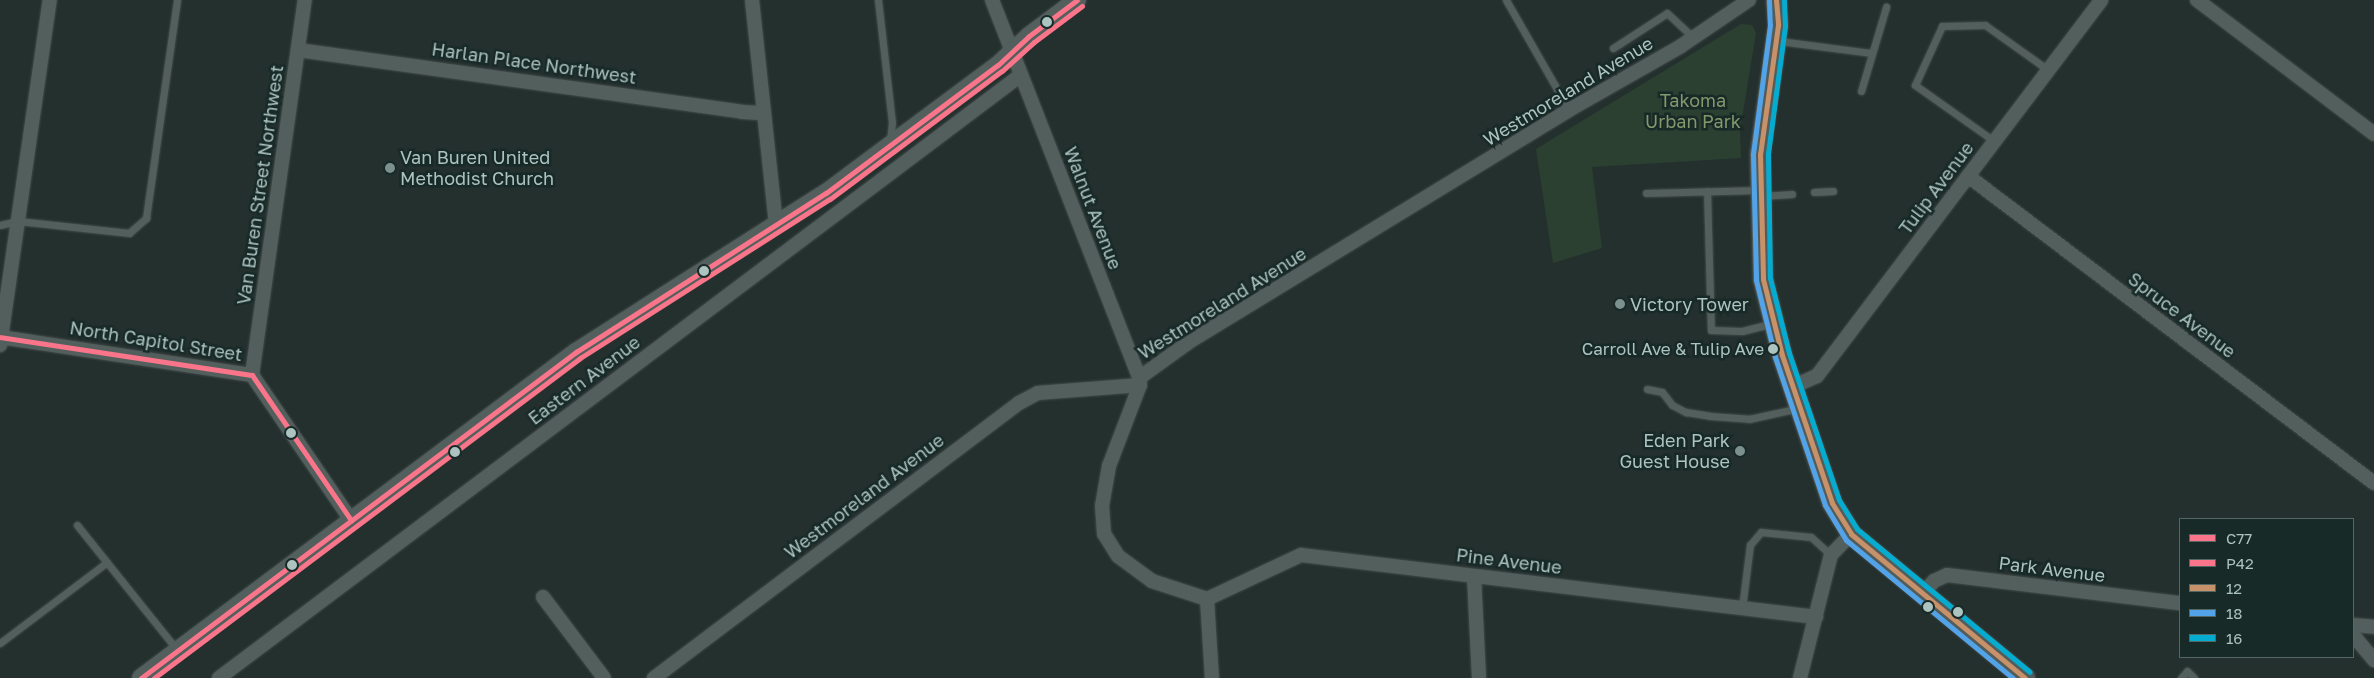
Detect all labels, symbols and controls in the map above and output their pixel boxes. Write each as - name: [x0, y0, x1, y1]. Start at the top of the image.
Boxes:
- unlabelled marker: [1042, 17, 1052, 27]
- street label: Westmoreland Avenue: [1479, 32, 1657, 150]
- street label: Harlan Place Northwest: [430, 38, 638, 88]
- street label: Van Buren Street Northwest: [232, 64, 288, 306]
- park label: Takoma Urban Park: [1645, 90, 1741, 132]
- street label: Tulip Avenue: [1894, 138, 1978, 238]
- street label: Walnut Avenue: [1060, 144, 1126, 272]
- place label: Van Buren United Methodist Church: [400, 147, 554, 190]
- marker: Van Buren United Methodist Church: [384, 162, 396, 174]
- street label: Westmoreland Avenue: [1134, 242, 1310, 364]
- unlabelled marker: [699, 266, 709, 276]
- street label: Spruce Avenue: [2124, 268, 2240, 362]
- place label: Victory Tower: [1630, 293, 1749, 315]
- marker: Victory Tower: [1614, 298, 1626, 310]
- street label: North Capitol Street: [68, 317, 244, 365]
- street label: Eastern Avenue: [524, 331, 644, 429]
- place label: Carroll Ave & Tulip Ave: [1582, 339, 1764, 359]
- marker: Carroll Ave & Tulip Ave: [1768, 344, 1778, 354]
- unlabelled marker: [286, 428, 296, 438]
- street label: Westmoreland Avenue: [780, 429, 948, 563]
- place label: Eden Park Guest House: [1619, 430, 1730, 472]
- marker: Eden Park Guest House: [1734, 445, 1746, 457]
- unlabelled marker: [450, 447, 460, 457]
- legend: [2179, 518, 2354, 658]
- text: C77: [2226, 529, 2252, 547]
- street label: Pine Avenue: [1455, 544, 1563, 578]
- street label: Park Avenue: [1998, 552, 2106, 586]
- text: P42: [2226, 554, 2254, 572]
- unlabelled marker: [287, 560, 297, 570]
- text: 12: [2226, 579, 2242, 597]
- unlabelled marker: [1923, 602, 1933, 612]
- text: 18: [2226, 604, 2242, 622]
- unlabelled marker: [1953, 607, 1963, 617]
- text: 16: [2226, 629, 2242, 647]

